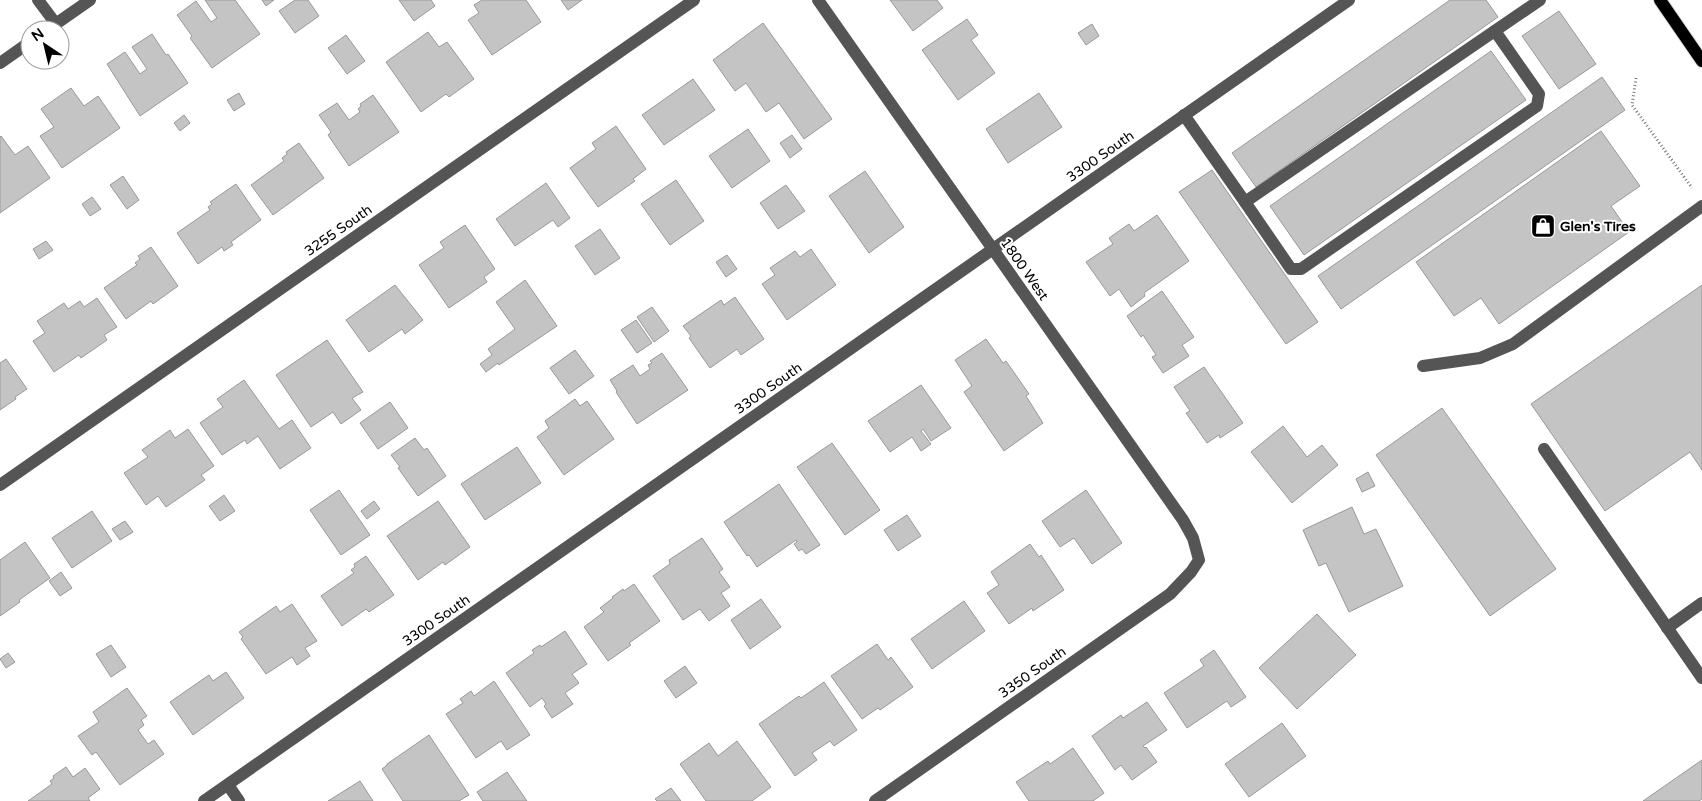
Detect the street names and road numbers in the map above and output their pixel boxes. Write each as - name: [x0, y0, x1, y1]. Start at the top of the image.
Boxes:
- street label: 3300 South: [1063, 127, 1137, 186]
- street label: 3255 South: [301, 201, 375, 260]
- street label: 1800 West: [997, 235, 1053, 304]
- street label: 3300 South: [731, 359, 805, 418]
- street label: 3300 South: [399, 591, 473, 650]
- street label: 3350 South: [995, 643, 1069, 702]

